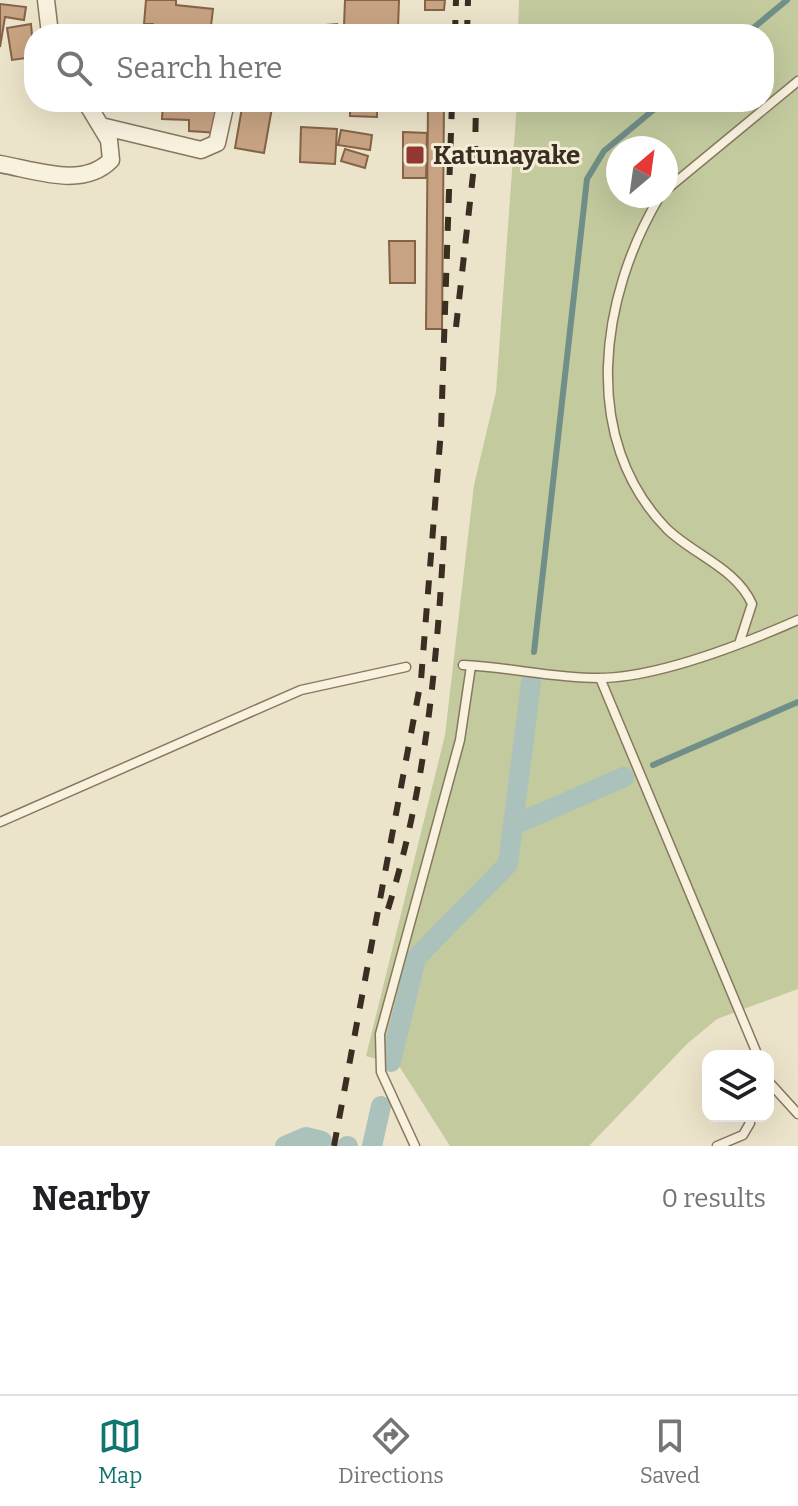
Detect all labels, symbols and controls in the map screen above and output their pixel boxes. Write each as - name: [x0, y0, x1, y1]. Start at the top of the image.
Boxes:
- search box: [24, 24, 774, 112]
- icon: search: [52, 46, 96, 90]
- text: Search here: [116, 50, 283, 86]
- north arrow: [606, 136, 678, 208]
- place label: Katunayake: [433, 140, 580, 171]
- marker: Katunayake: [404, 144, 426, 166]
- map controls: [702, 1050, 774, 1122]
- button: layers: [702, 1050, 774, 1122]
- text: Nearby: [32, 1178, 150, 1219]
- text: 0 results: [661, 1183, 766, 1214]
- tab: Map: [98, 1414, 142, 1489]
- tab: Directions: [338, 1414, 444, 1489]
- tab: Saved: [640, 1414, 700, 1489]

